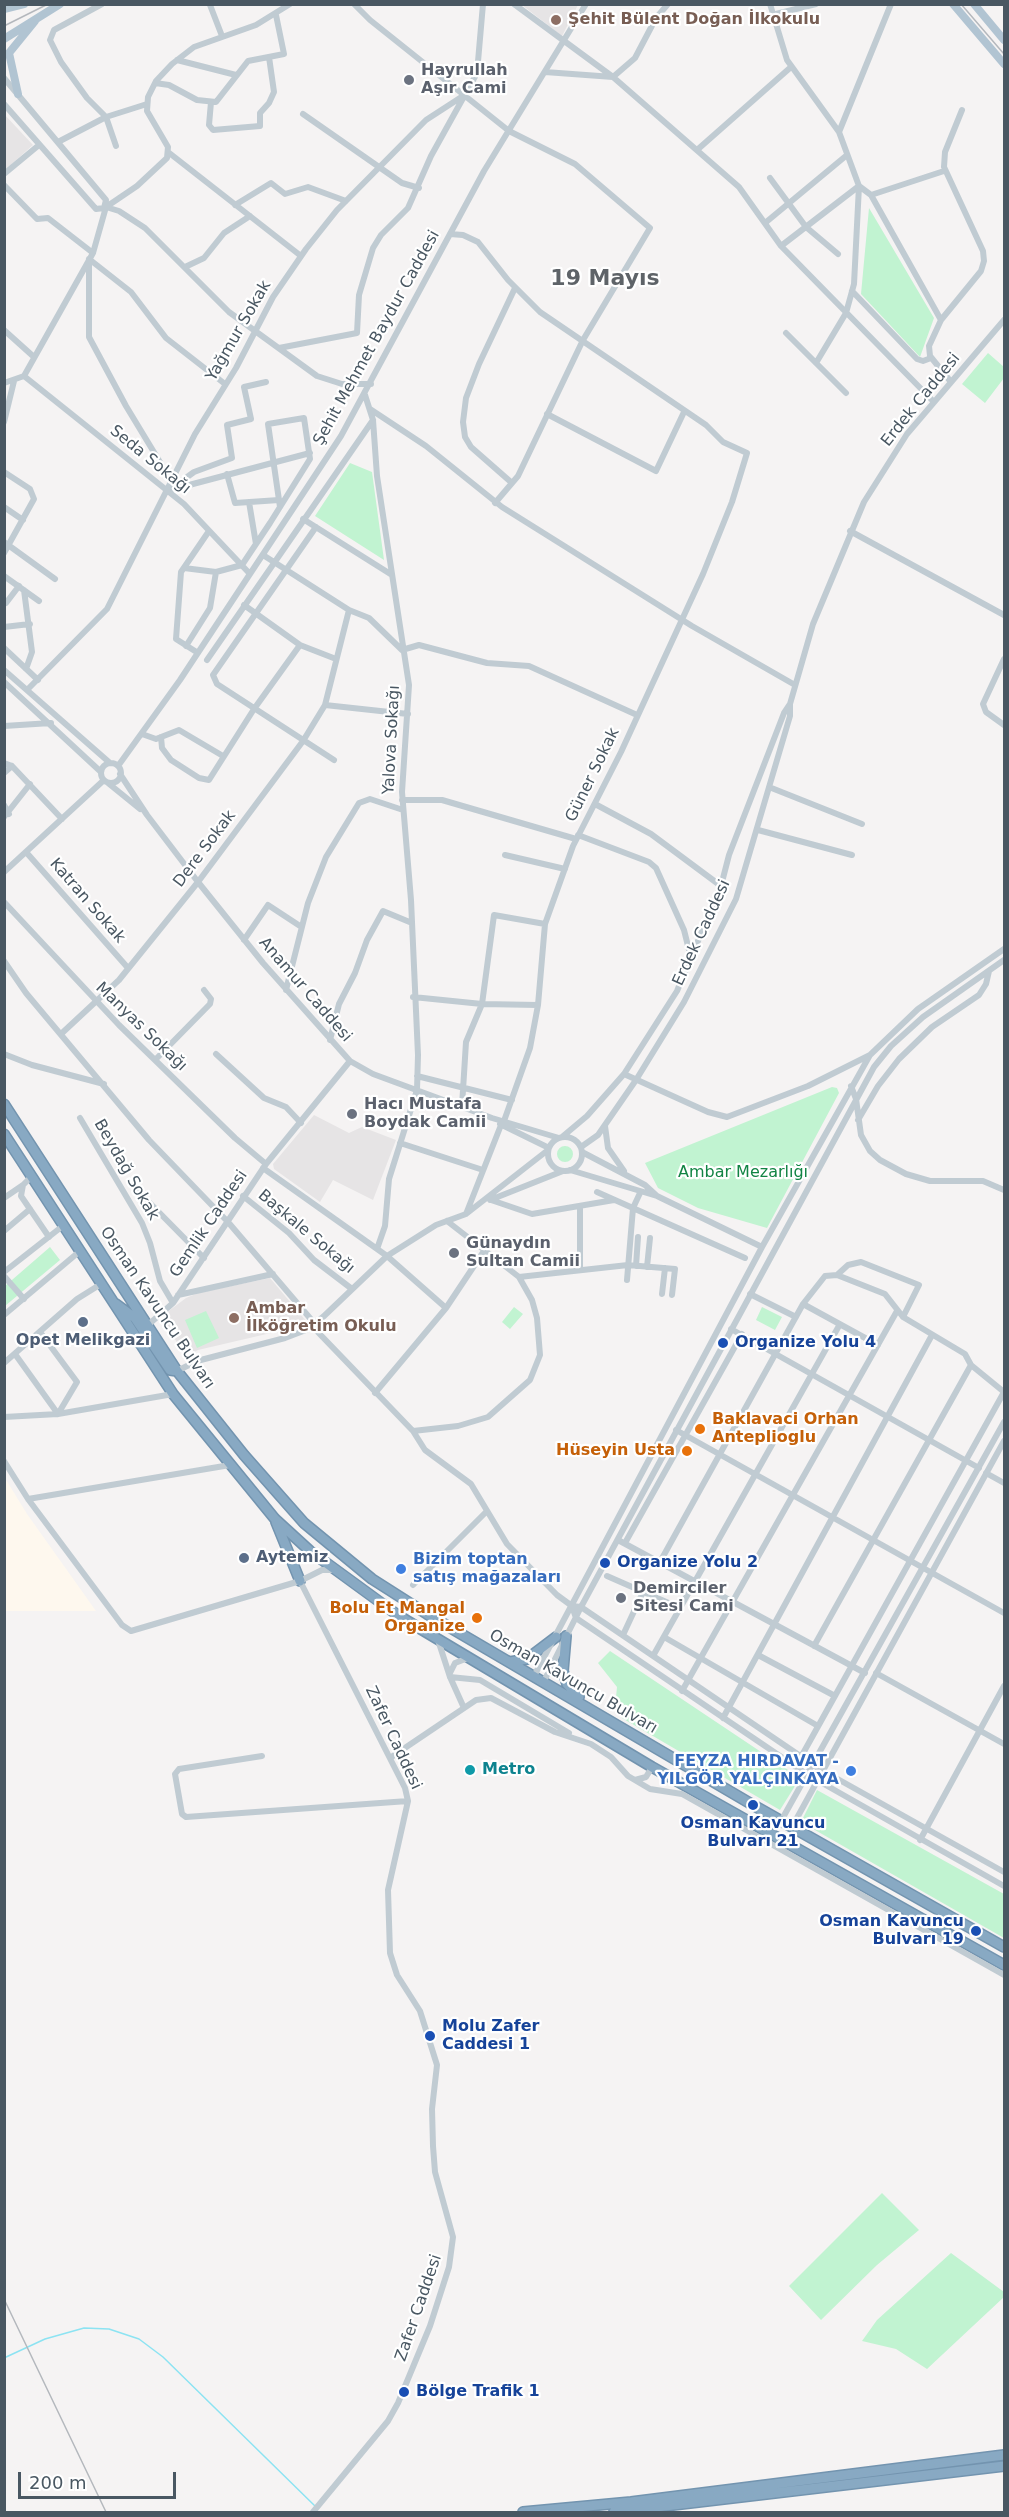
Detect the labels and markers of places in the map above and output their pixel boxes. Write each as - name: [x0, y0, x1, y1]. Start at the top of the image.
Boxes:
- place label: Şehit Bülent Doğan İlkokulu: [568, 10, 820, 30]
- marker: Şehit Bülent Doğan İlkokulu: [549, 13, 563, 27]
- place label: Hayrullah Aşır Cami: [421, 61, 508, 99]
- marker: Hayrullah Aşır Cami: [402, 73, 416, 87]
- place label: Hacı Mustafa Boydak Camii: [364, 1095, 486, 1133]
- marker: Hacı Mustafa Boydak Camii: [345, 1107, 359, 1121]
- place label: Günaydın Sultan Camii: [466, 1234, 580, 1272]
- marker: Günaydın Sultan Camii: [447, 1246, 461, 1260]
- place label: Ambar İlköğretim Okulu: [246, 1299, 397, 1337]
- marker: Ambar İlköğretim Okulu: [227, 1311, 241, 1325]
- marker: Opet Melikgazi: [76, 1315, 90, 1329]
- place label: Opet Melikgazi: [16, 1331, 150, 1351]
- place label: Organize Yolu 4: [735, 1333, 876, 1353]
- marker: Organize Yolu 4: [716, 1336, 730, 1350]
- place label: Baklavaci Orhan Anteplioglu: [712, 1410, 859, 1448]
- marker: Baklavaci Orhan Anteplioglu: [693, 1422, 707, 1436]
- place label: Hüseyin Usta: [556, 1441, 675, 1461]
- marker: Hüseyin Usta: [680, 1444, 694, 1458]
- place label: Aytemiz: [256, 1548, 328, 1568]
- place label: Bizim toptan satış mağazaları: [413, 1550, 561, 1588]
- marker: Aytemiz: [237, 1551, 251, 1565]
- place label: Organize Yolu 2: [617, 1553, 758, 1573]
- marker: Organize Yolu 2: [598, 1556, 612, 1570]
- marker: Bizim toptan satış mağazaları: [394, 1562, 408, 1576]
- place label: Demirciler Sitesi Cami: [633, 1579, 734, 1617]
- marker: Demirciler Sitesi Cami: [614, 1591, 628, 1605]
- place label: Bolu Et Mangal Organize: [329, 1599, 465, 1637]
- marker: Bolu Et Mangal Organize: [470, 1611, 484, 1625]
- place label: FEYZA HIRDAVAT - YILGÖR YALÇINKAYA: [657, 1752, 839, 1790]
- place label: Metro: [482, 1760, 535, 1780]
- marker: Metro: [463, 1763, 477, 1777]
- marker: FEYZA HIRDAVAT - YILGÖR YALÇINKAYA: [844, 1764, 858, 1778]
- marker: Osman Kavuncu Bulvarı 21: [746, 1798, 760, 1812]
- place label: Osman Kavuncu Bulvarı 21: [681, 1814, 825, 1852]
- place label: Osman Kavuncu Bulvarı 19: [819, 1912, 964, 1950]
- marker: Osman Kavuncu Bulvarı 19: [969, 1924, 983, 1938]
- place label: Molu Zafer Caddesi 1: [442, 2017, 539, 2055]
- marker: Molu Zafer Caddesi 1: [423, 2029, 437, 2043]
- place label: Bölge Trafik 1: [416, 2382, 540, 2402]
- marker: Bölge Trafik 1: [397, 2385, 411, 2399]

